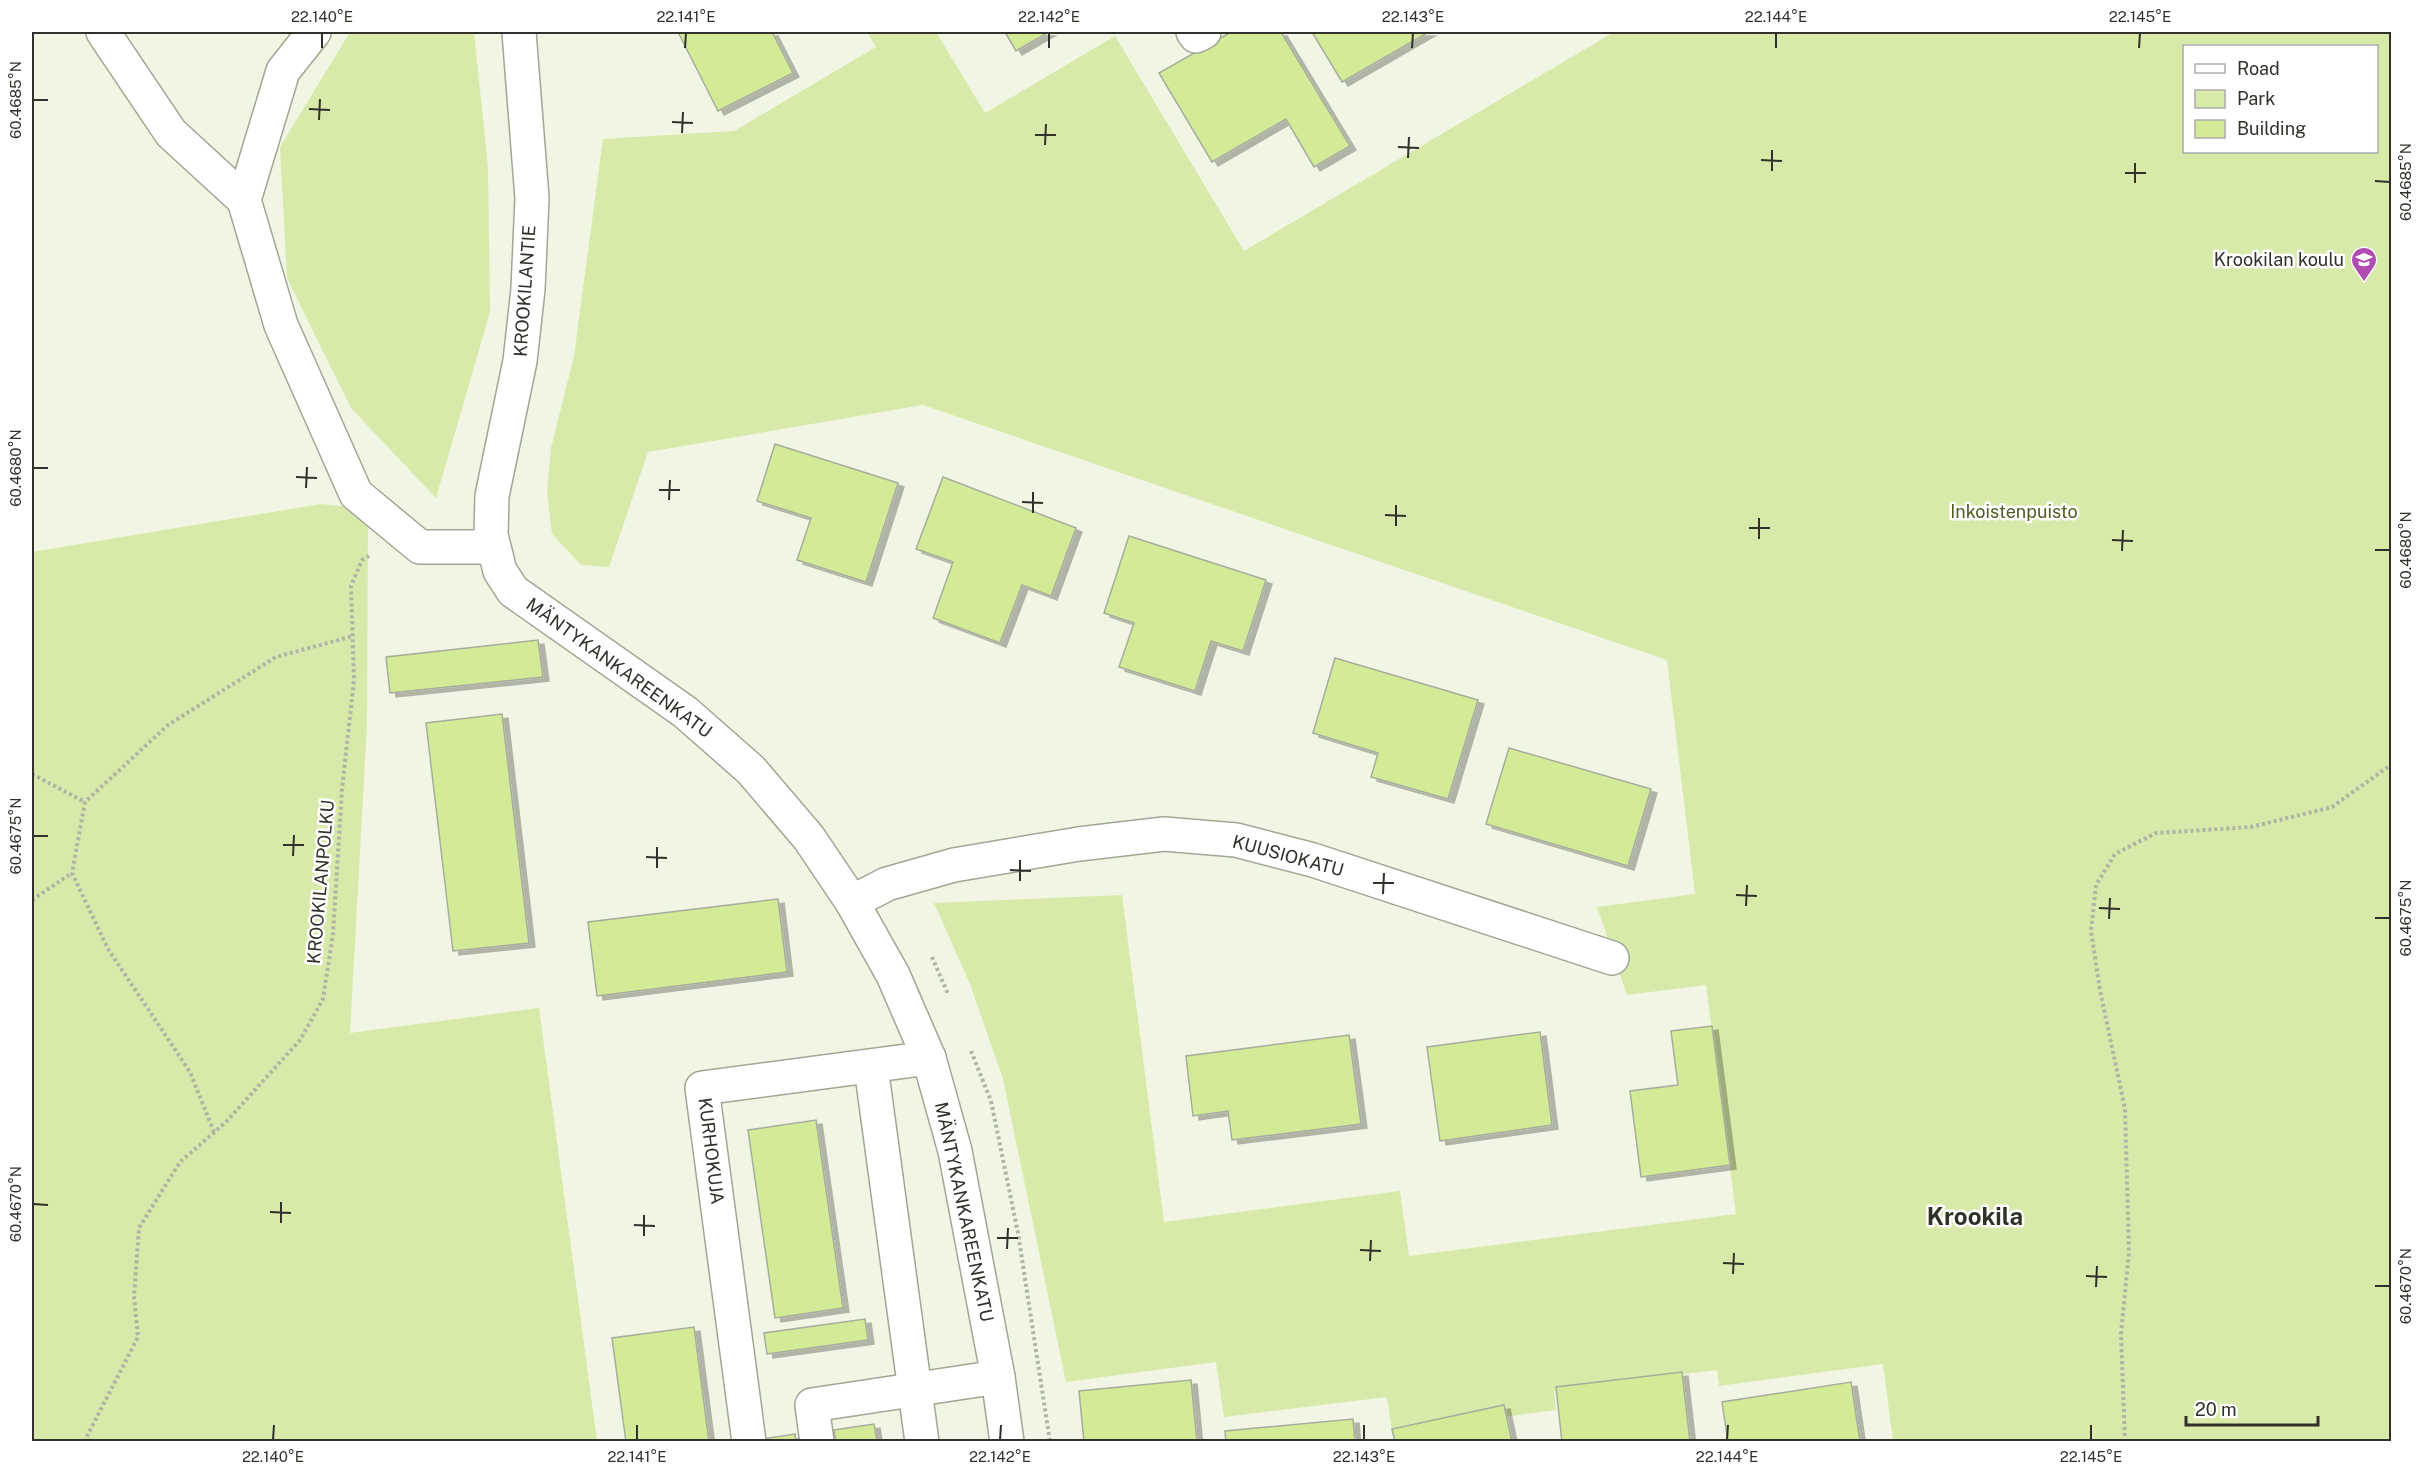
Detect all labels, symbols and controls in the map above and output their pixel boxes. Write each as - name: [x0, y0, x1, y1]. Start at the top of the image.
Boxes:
- text: 22.140°E: [291, 8, 353, 25]
- text: 22.141°E: [656, 8, 716, 25]
- text: 22.142°E: [1018, 8, 1080, 25]
- text: 22.143°E: [1382, 8, 1444, 25]
- text: 22.144°E: [1745, 8, 1807, 25]
- text: 22.145°E: [2109, 8, 2171, 25]
- legend: [2183, 45, 2378, 153]
- text: Road: [2237, 58, 2280, 79]
- text: 60.4685°N: [7, 61, 24, 139]
- text: Park: [2237, 88, 2275, 109]
- text: Building: [2237, 118, 2306, 139]
- text: 60.4685°N: [2397, 143, 2414, 221]
- street label: KROOKILANTIE: [509, 224, 540, 358]
- school or university icon: Krookilan koulu: [2349, 245, 2379, 283]
- place label: Krookilan koulu: [2214, 249, 2344, 270]
- text: 60.4680°N: [7, 429, 24, 507]
- park label: Inkoistenpuisto: [1950, 501, 2078, 522]
- text: 60.4680°N: [2397, 511, 2414, 589]
- street label: MÄNTYKANKAREENKATU: [522, 592, 717, 742]
- text: 60.4675°N: [7, 797, 24, 875]
- street label: KROOKILANPOLKU: [303, 799, 338, 965]
- street label: KUUSIOKATU: [1230, 831, 1346, 880]
- text: 60.4675°N: [2397, 879, 2414, 957]
- street label: KURHOKUJA: [695, 1096, 728, 1206]
- street label: MÄNTYKANKAREENKATU: [931, 1100, 999, 1324]
- text: 60.4670°N: [7, 1166, 24, 1242]
- district label: Krookila: [1927, 1202, 2023, 1230]
- text: 60.4670°N: [2397, 1248, 2414, 1324]
- scale bar: [2186, 1389, 2318, 1427]
- text: 20 m: [2195, 1399, 2237, 1420]
- text: 22.140°E: [242, 1448, 304, 1465]
- text: 22.141°E: [607, 1448, 667, 1465]
- text: 22.142°E: [969, 1448, 1031, 1465]
- text: 22.143°E: [1333, 1448, 1395, 1465]
- text: 22.144°E: [1696, 1448, 1758, 1465]
- text: 22.145°E: [2060, 1448, 2122, 1465]

